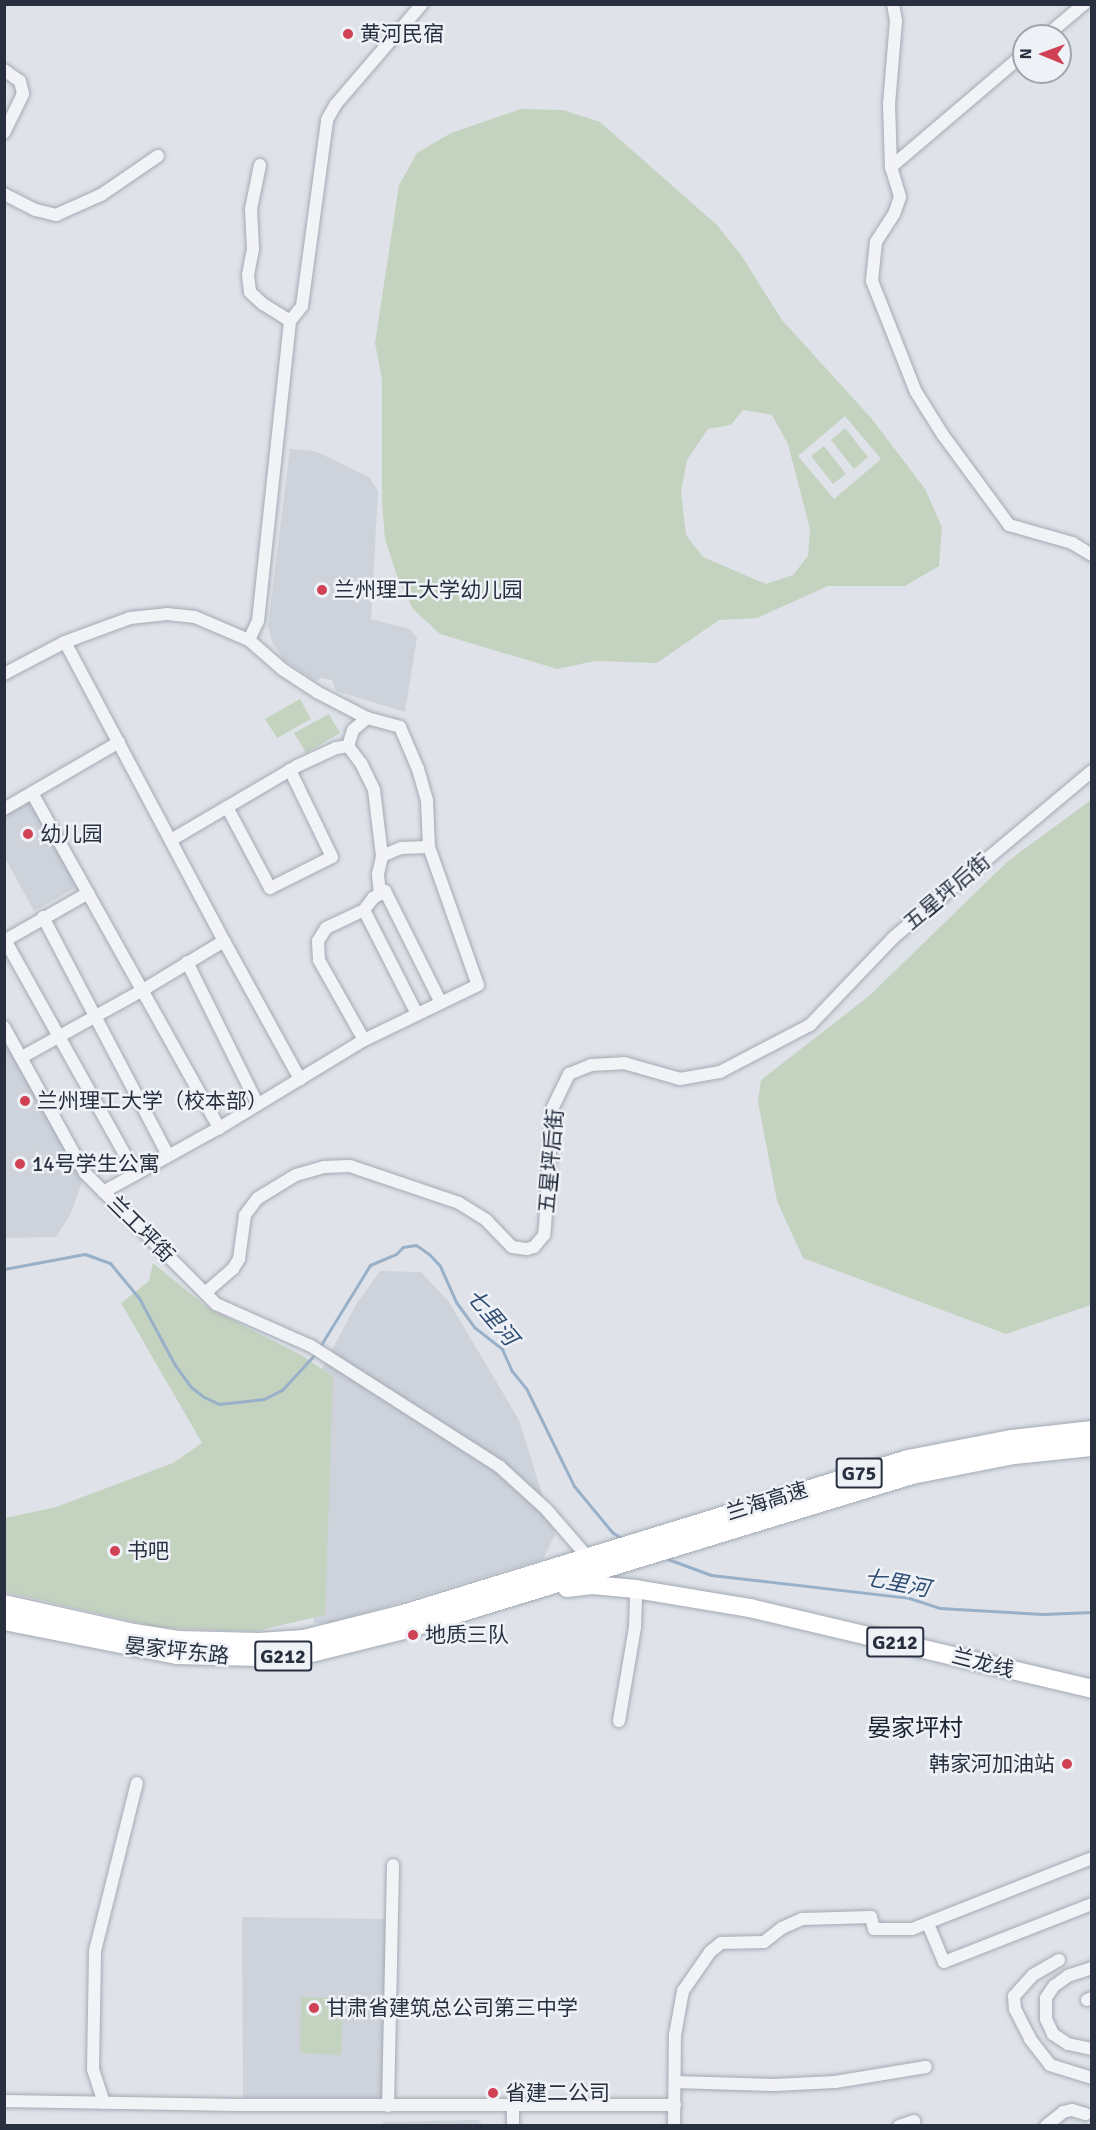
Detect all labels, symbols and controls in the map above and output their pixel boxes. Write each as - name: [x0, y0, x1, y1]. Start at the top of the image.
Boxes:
- place label: 黄河民宿: [360, 21, 444, 47]
- north arrow: [1012, 24, 1072, 84]
- marker: 黄河民宿: [341, 27, 355, 41]
- text: N: [1016, 48, 1036, 59]
- place label: 兰州理工大学幼儿园: [334, 577, 523, 603]
- marker: 兰州理工大学幼儿园: [315, 583, 329, 597]
- place label: 幼儿园: [40, 821, 103, 847]
- marker: 幼儿园: [21, 827, 35, 841]
- street label: 五星坪后街: [899, 849, 995, 935]
- place label: 兰州理工大学（校本部）: [37, 1088, 268, 1114]
- marker: 兰州理工大学（校本部）: [18, 1094, 32, 1108]
- street label: 五星坪后街: [534, 1108, 568, 1214]
- place label: 14号学生公寓: [32, 1151, 160, 1177]
- marker: 14号学生公寓: [13, 1157, 27, 1171]
- street label: 兰工坪街: [102, 1190, 180, 1268]
- water label: 七里河: [461, 1283, 523, 1351]
- road number: G75: [835, 1456, 883, 1490]
- street label: 兰海高速: [723, 1477, 811, 1525]
- place label: 书吧: [127, 1538, 169, 1564]
- marker: 书吧: [108, 1544, 122, 1558]
- water label: 七里河: [862, 1564, 932, 1602]
- place label: 地质三队: [425, 1622, 509, 1648]
- road number: G212: [865, 1625, 925, 1659]
- marker: 地质三队: [406, 1628, 420, 1642]
- street label: 晏家坪东路: [123, 1633, 231, 1669]
- road number: G212: [253, 1639, 313, 1673]
- street label: 兰龙线: [949, 1643, 1017, 1683]
- district label: 晏家坪村: [867, 1715, 963, 1743]
- place label: 韩家河加油站: [929, 1751, 1055, 1777]
- marker: 韩家河加油站: [1060, 1757, 1074, 1771]
- place label: 甘肃省建筑总公司第三中学: [326, 1995, 578, 2021]
- marker: 甘肃省建筑总公司第三中学: [307, 2001, 321, 2015]
- place label: 省建二公司: [505, 2080, 610, 2106]
- marker: 省建二公司: [486, 2086, 500, 2100]

